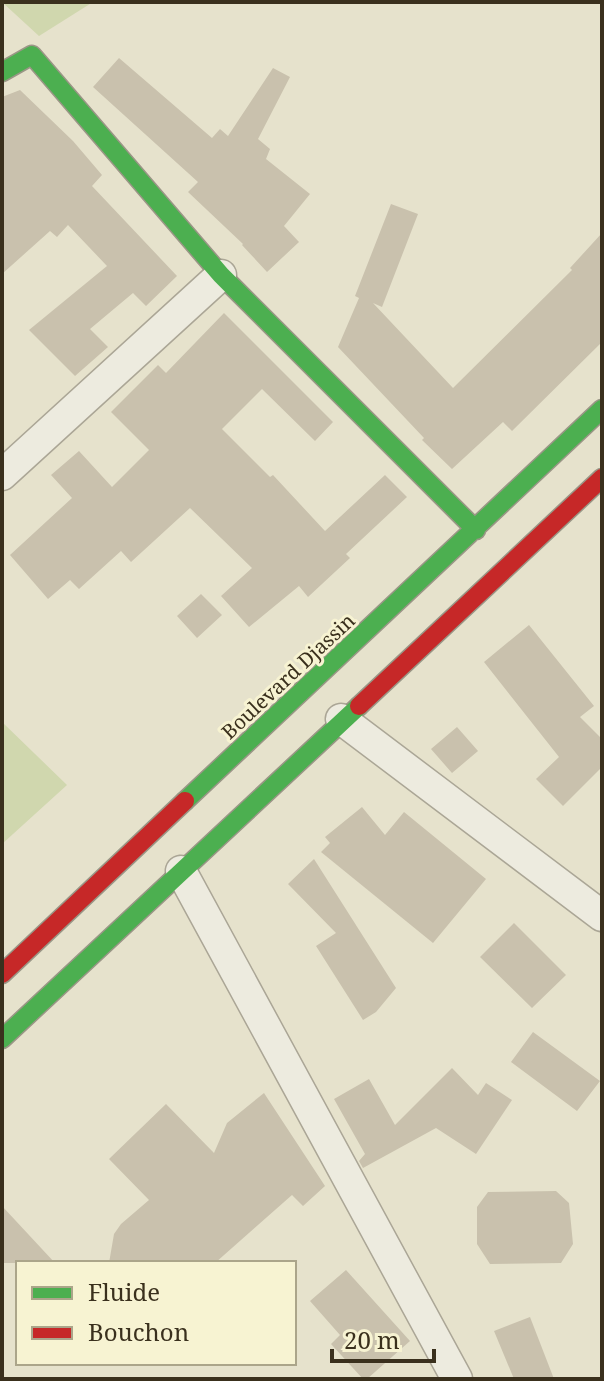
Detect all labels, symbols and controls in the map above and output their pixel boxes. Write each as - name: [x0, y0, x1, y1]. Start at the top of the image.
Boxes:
- street label: Boulevard Djassin: [215, 607, 361, 745]
- legend: [16, 1261, 296, 1365]
- text: Fluide: [88, 1275, 160, 1308]
- scale bar: [332, 1313, 434, 1363]
- text: Bouchon: [88, 1315, 189, 1348]
- text: 20 m: [344, 1323, 400, 1356]

